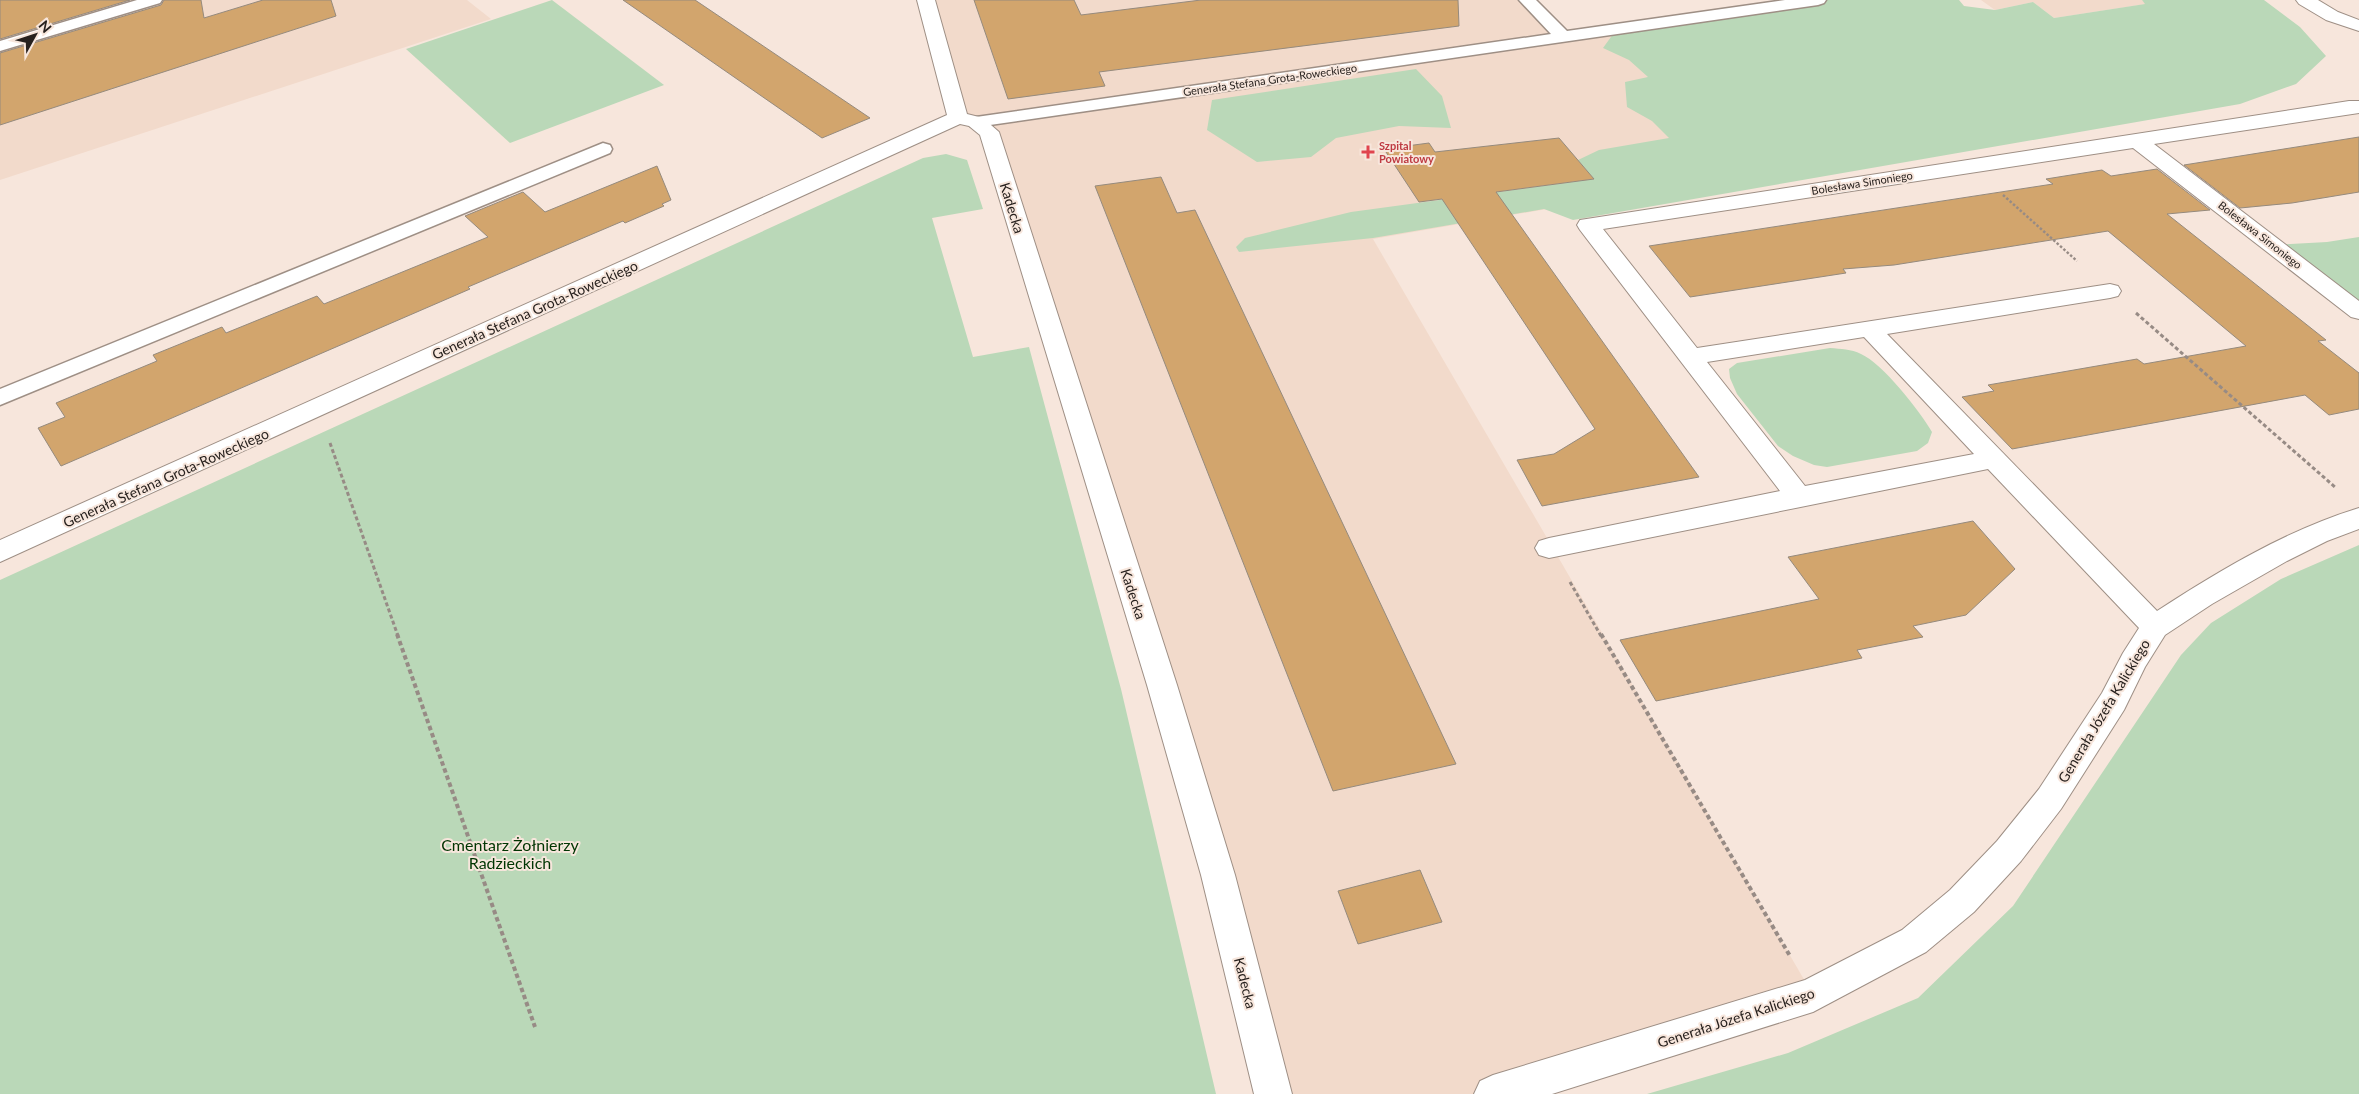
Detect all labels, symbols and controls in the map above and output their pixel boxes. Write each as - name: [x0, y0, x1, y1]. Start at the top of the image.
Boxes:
- north arrow: [10, 10, 60, 60]
- text: N: [35, 17, 55, 36]
- street label: Generała Stefana Grota-Roweckiego: [1182, 61, 1358, 98]
- place label: Szpital Powiatowy: [1379, 139, 1434, 165]
- marker: Szpital Powiatowy: [1361, 145, 1375, 159]
- street label: Bolesława Simoniego: [1810, 168, 1914, 197]
- street label: Kadecka: [997, 180, 1028, 235]
- street label: Bolesława Simoniego: [2216, 198, 2305, 271]
- street label: Generała Stefana Grota-Roweckiego: [429, 256, 640, 363]
- street label: Generała Stefana Grota-Roweckiego: [60, 424, 271, 531]
- street label: Kadecka: [1117, 566, 1150, 621]
- street label: Generała Józefa Kalickiego: [2054, 636, 2153, 785]
- park label: Cmentarz Żołnierzy Radzieckich: [441, 835, 580, 872]
- street label: Kadecka: [1231, 956, 1260, 1010]
- street label: Generała Józefa Kalickiego: [1655, 984, 1817, 1051]

